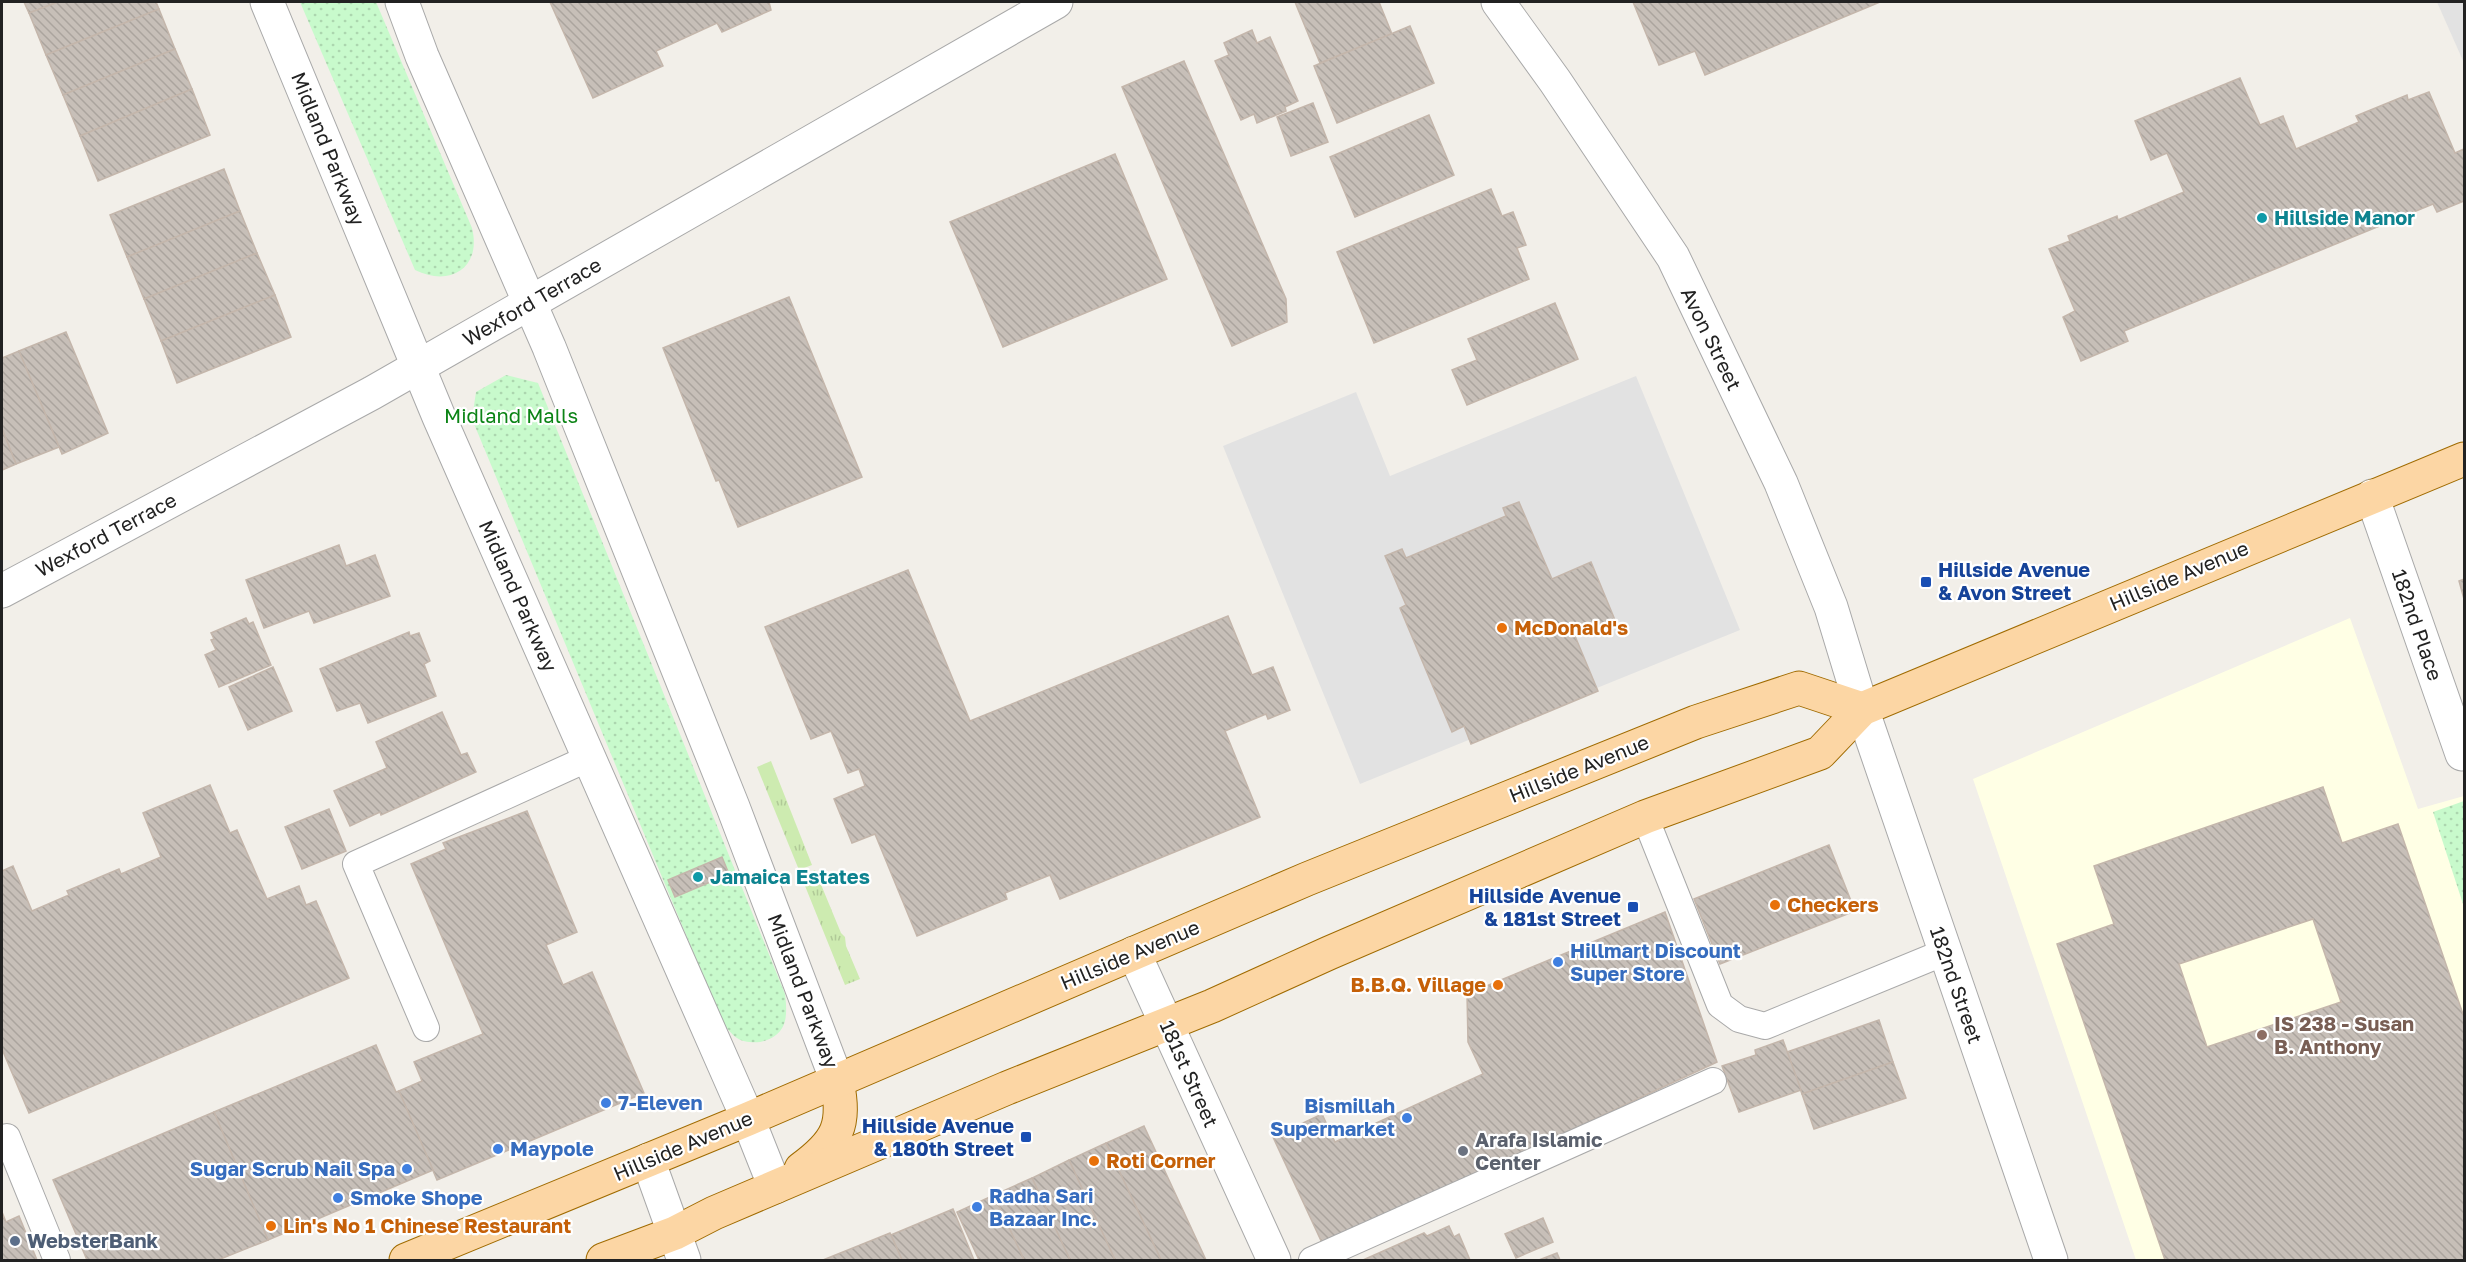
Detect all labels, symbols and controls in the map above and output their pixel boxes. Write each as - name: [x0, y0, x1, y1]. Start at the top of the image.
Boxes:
- street label: Midland Parkway: [287, 68, 371, 229]
- place label: Hillside Manor: [2274, 205, 2415, 229]
- marker: Hillside Manor: [2255, 211, 2269, 225]
- street label: Wexford Terrace: [458, 252, 605, 351]
- street label: Avon Street: [1677, 283, 1747, 394]
- park label: Midland Malls: [444, 403, 578, 427]
- street label: Wexford Terrace: [31, 487, 180, 581]
- street label: Midland Parkway: [475, 516, 563, 675]
- street label: Hillside Avenue: [2105, 535, 2252, 615]
- place label: Hillside Avenue & Avon Street: [1938, 557, 2090, 604]
- street label: 182nd Place: [2388, 566, 2448, 684]
- marker: Hillside Avenue & Avon Street: [1919, 575, 1933, 589]
- place label: McDonald's: [1514, 615, 1628, 639]
- marker: McDonald's: [1495, 621, 1509, 635]
- street label: Hillside Avenue: [1505, 729, 1652, 807]
- place label: Jamaica Estates: [710, 864, 870, 888]
- marker: Jamaica Estates: [691, 870, 705, 884]
- place label: Hillside Avenue & 181st Street: [1469, 883, 1621, 930]
- place label: Checkers: [1787, 892, 1879, 916]
- marker: Checkers: [1768, 898, 1782, 912]
- marker: Hillside Avenue & 181st Street: [1626, 900, 1640, 914]
- street label: Midland Parkway: [763, 910, 844, 1071]
- street label: Hillside Avenue: [1056, 914, 1203, 994]
- street label: 182nd Street: [1926, 923, 1988, 1046]
- place label: Hillmart Discount Super Store: [1570, 938, 1741, 985]
- marker: Hillmart Discount Super Store: [1551, 955, 1565, 969]
- place label: B.B.Q. Village: [1350, 972, 1486, 996]
- marker: B.B.Q. Village: [1491, 978, 1505, 992]
- place label: IS 238 - Susan B. Anthony: [2274, 1011, 2414, 1058]
- street label: 181st Street: [1156, 1016, 1224, 1131]
- marker: IS 238 - Susan B. Anthony: [2255, 1028, 2269, 1042]
- place label: 7-Eleven: [618, 1090, 702, 1114]
- place label: Bismillah Supermarket: [1270, 1093, 1395, 1140]
- marker: 7-Eleven: [599, 1096, 613, 1110]
- street label: Hillside Avenue: [609, 1105, 756, 1185]
- marker: Bismillah Supermarket: [1400, 1111, 1414, 1125]
- place label: Hillside Avenue & 180th Street: [862, 1113, 1014, 1160]
- place label: Arafa Islamic Center: [1475, 1127, 1603, 1174]
- marker: Hillside Avenue & 180th Street: [1019, 1130, 1033, 1144]
- place label: Maypole: [510, 1136, 594, 1160]
- marker: Maypole: [491, 1142, 505, 1156]
- marker: Arafa Islamic Center: [1456, 1144, 1470, 1158]
- place label: Roti Corner: [1106, 1148, 1216, 1172]
- marker: Roti Corner: [1087, 1154, 1101, 1168]
- place label: Sugar Scrub Nail Spa: [190, 1156, 395, 1180]
- marker: Sugar Scrub Nail Spa: [400, 1162, 414, 1176]
- place label: Radha Sari Bazaar Inc.: [989, 1183, 1097, 1230]
- place label: Smoke Shope: [350, 1185, 483, 1209]
- marker: Smoke Shope: [331, 1191, 345, 1205]
- marker: Radha Sari Bazaar Inc.: [970, 1200, 984, 1214]
- place label: Lin's No 1 Chinese Restaurant: [283, 1213, 571, 1237]
- marker: Lin's No 1 Chinese Restaurant: [264, 1219, 278, 1233]
- place label: WebsterBank: [27, 1228, 159, 1252]
- marker: WebsterBank: [8, 1234, 22, 1248]

